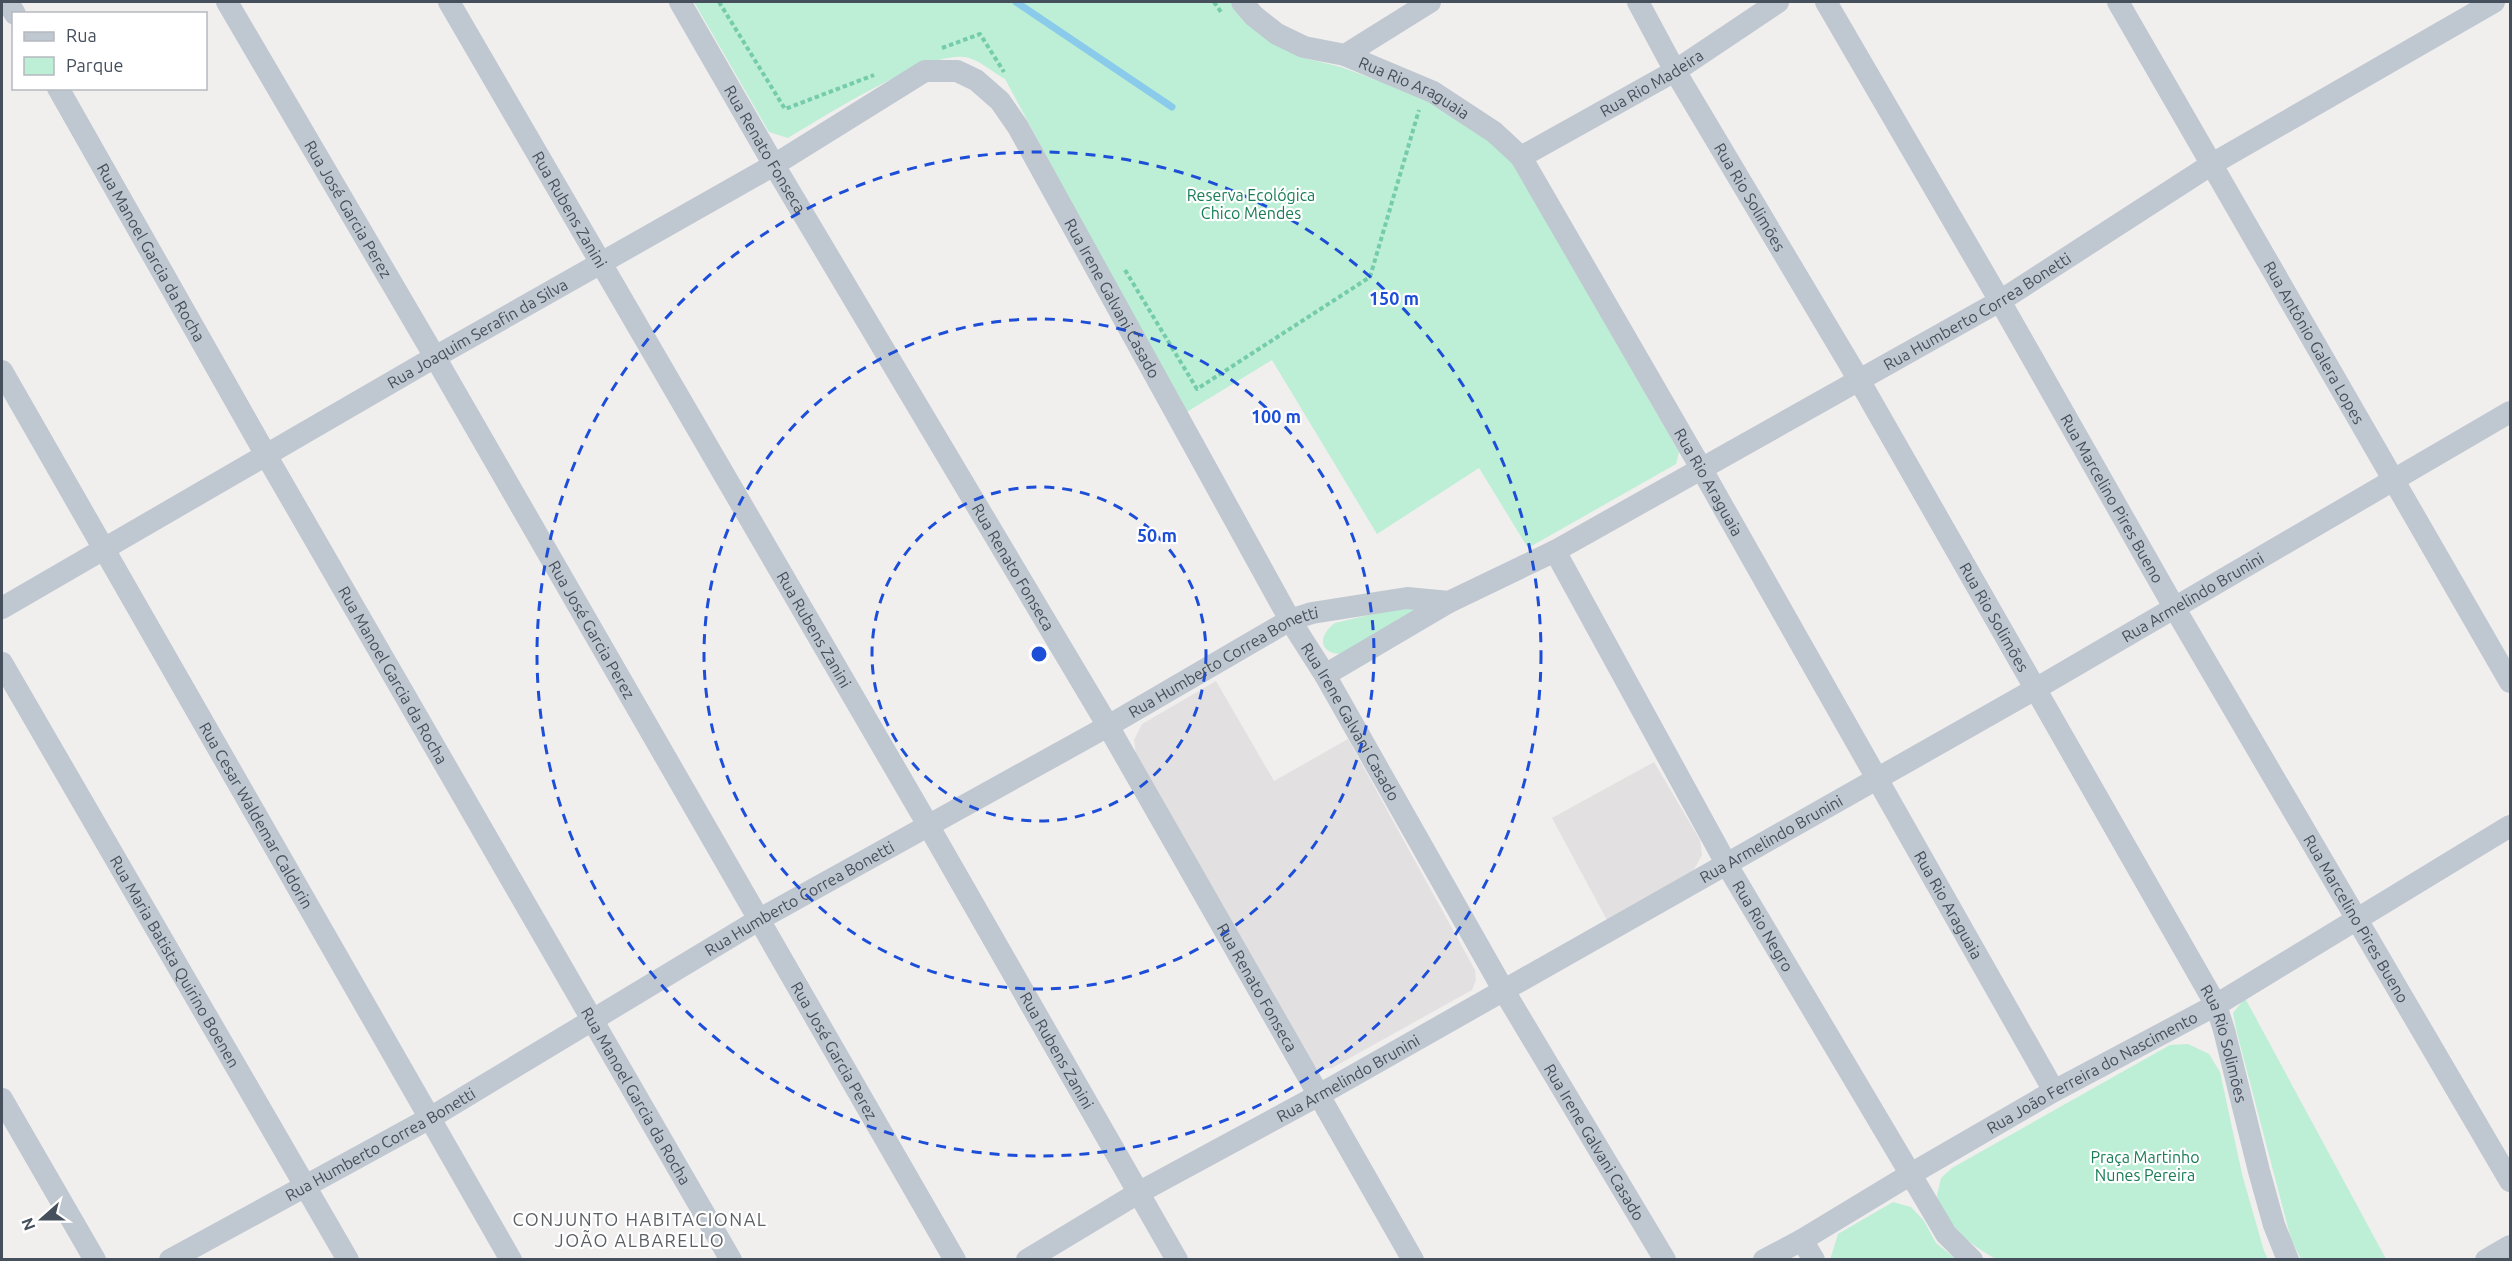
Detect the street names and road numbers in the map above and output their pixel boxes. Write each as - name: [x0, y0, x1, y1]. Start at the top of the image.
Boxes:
- street label: Rua Rio Madeira: [1597, 46, 1706, 120]
- street label: Rua Rio Araguaia: [1356, 53, 1473, 122]
- street label: Rua Renato Fonseca: [721, 82, 809, 216]
- street label: Rua José Garcia Perez: [301, 137, 396, 281]
- street label: Rua Rio Solimões: [1711, 140, 1789, 254]
- street label: Rua Rubens Zanini: [529, 148, 611, 271]
- street label: Rua Manoel Garcia da Rocha: [94, 160, 209, 345]
- street label: Rua Irene Galvani Casado: [1061, 215, 1164, 381]
- street label: Rua Humberto Correa Bonetti: [1880, 249, 2074, 374]
- street label: Rua Antônio Galera Lopes: [2260, 258, 2368, 427]
- street label: Rua Joaquim Serafin da Silva: [384, 275, 571, 392]
- street label: Rua Marcelino Pires Bueno: [2057, 411, 2167, 586]
- street label: Rua Rio Araguaia: [1671, 425, 1747, 539]
- street label: Rua Renato Fonseca: [969, 500, 1058, 634]
- street label: Rua Armelindo Brunini: [2118, 549, 2267, 646]
- street label: Rua José Garcia Perez: [545, 557, 639, 702]
- street label: Rua Rio Solimões: [1956, 559, 2033, 675]
- street label: Rua Rubens Zanini: [773, 568, 855, 691]
- street label: Rua Manoel Garcia da Rocha: [335, 583, 451, 767]
- street label: Rua Humberto Correa Bonetti: [1125, 603, 1319, 721]
- street label: Rua Irene Galvani Casado: [1298, 639, 1403, 804]
- street label: Rua Cesar Waldemar Caldorin: [196, 719, 317, 912]
- street label: Rua Armelindo Brunini: [1696, 791, 1846, 886]
- street label: Rua Marcelino Pires Bueno: [2300, 831, 2413, 1006]
- street label: Rua Humberto Correa Bonetti: [701, 838, 897, 959]
- street label: Rua Rio Araguaia: [1911, 848, 1986, 962]
- street label: Rua Maria Batista Quirino Boenen: [107, 852, 243, 1071]
- street label: Rua Rio Negro: [1729, 877, 1797, 975]
- street label: Rua Renato Fonseca: [1214, 920, 1301, 1055]
- street label: Rua José Garcia Perez: [788, 979, 881, 1123]
- street label: Rua Rio Solimões: [2197, 981, 2251, 1104]
- street label: Rua Rubens Zanini: [1017, 989, 1098, 1112]
- street label: Rua Manoel Garcia da Rocha: [578, 1004, 695, 1188]
- street label: Rua João Ferreira do Nascimento: [1983, 1008, 2200, 1137]
- street label: Rua Armelindo Brunini: [1273, 1031, 1423, 1125]
- street label: Rua Irene Galvani Casado: [1541, 1060, 1648, 1224]
- street label: Rua Humberto Correa Bonetti: [282, 1084, 478, 1204]

